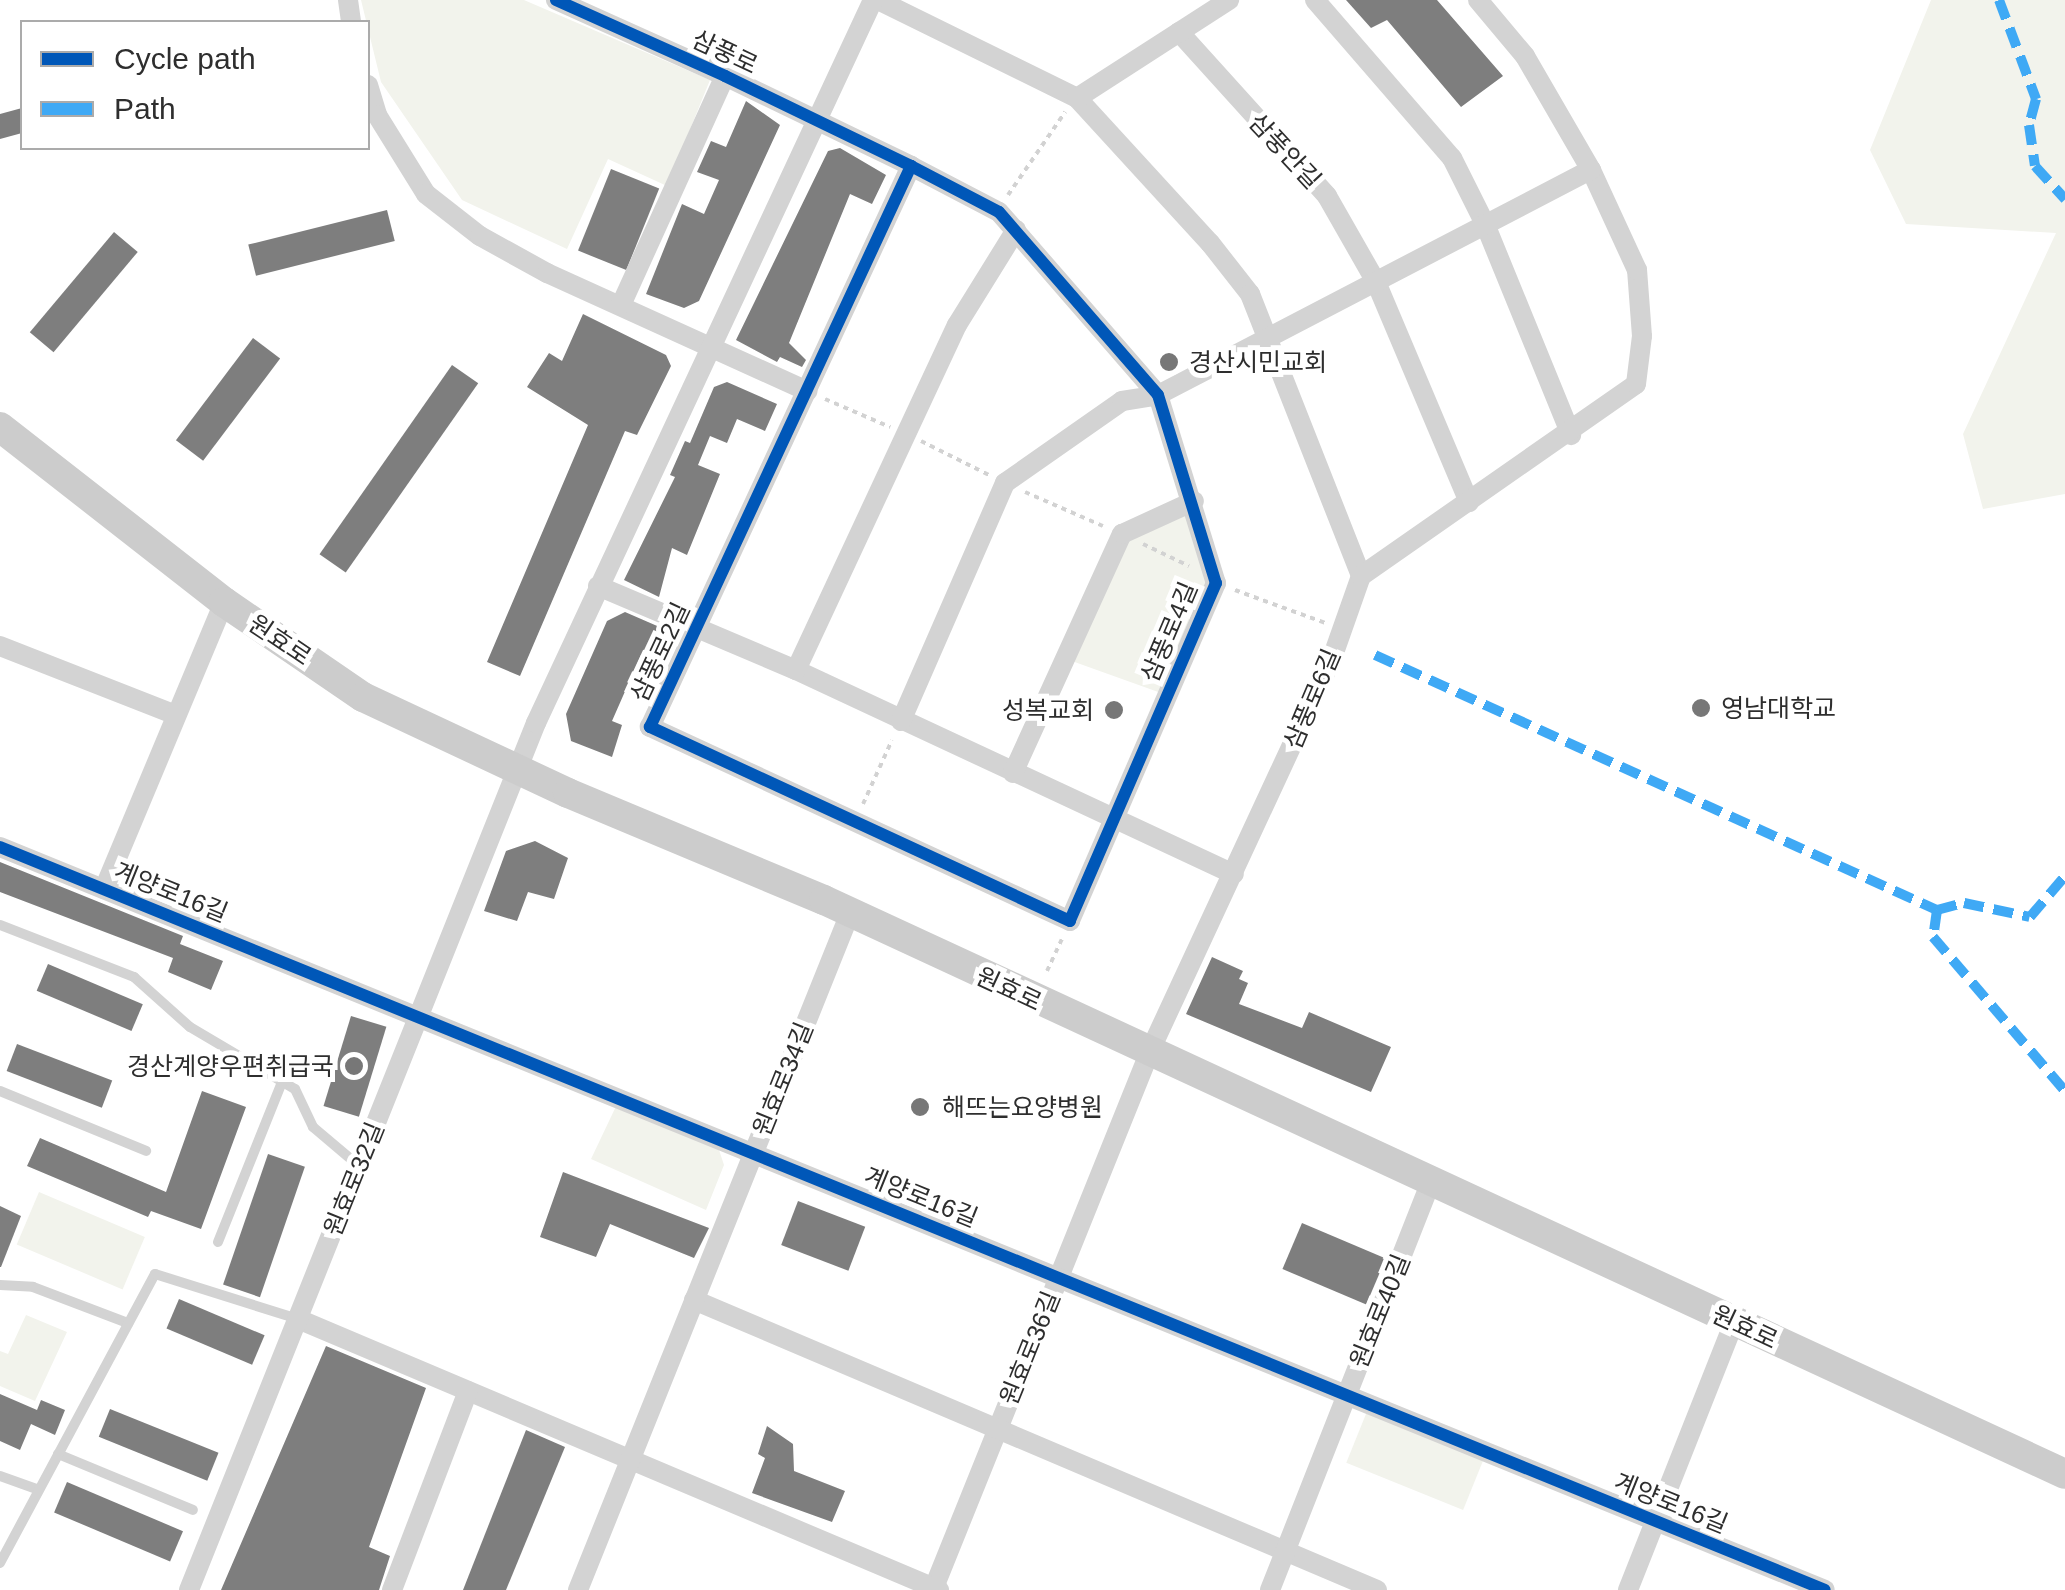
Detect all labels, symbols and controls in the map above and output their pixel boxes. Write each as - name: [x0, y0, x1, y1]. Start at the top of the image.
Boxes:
- legend: [20, 20, 370, 150]
- street label: 삼풍로: [687, 24, 763, 80]
- text: Cycle path: [114, 42, 256, 75]
- text: Path: [114, 92, 176, 125]
- street label: 삼풍안길: [1243, 107, 1327, 195]
- place label: 경산시민교회: [1189, 347, 1327, 377]
- marker: 경산시민교회: [1158, 351, 1180, 373]
- street label: 삼풍로4길: [1135, 577, 1203, 687]
- street label: 삼풍로2길: [624, 598, 696, 706]
- street label: 원효로: [243, 608, 317, 672]
- street label: 삼풍로6길: [1278, 644, 1346, 754]
- place label: 영남대학교: [1721, 693, 1836, 723]
- place label: 성복교회: [1002, 695, 1094, 725]
- marker: 영남대학교: [1690, 697, 1712, 719]
- marker: 성복교회: [1103, 699, 1125, 721]
- street label: 계양로16길: [110, 856, 232, 928]
- street label: 원효로: [971, 961, 1047, 1017]
- street label: 원효로34길: [747, 1018, 819, 1140]
- place label: 경산계양우편취급국: [127, 1051, 334, 1081]
- marker: 경산계양우편취급국: [343, 1055, 365, 1077]
- place label: 해뜨는요양병원: [942, 1092, 1103, 1122]
- marker: 해뜨는요양병원: [907, 1094, 933, 1120]
- street label: 원효로32길: [318, 1118, 390, 1240]
- street label: 계양로16길: [860, 1161, 982, 1233]
- street label: 원효로40길: [1344, 1250, 1416, 1372]
- street label: 원효로36길: [994, 1287, 1066, 1409]
- street label: 원효로: [1707, 1299, 1783, 1355]
- street label: 계양로16길: [1610, 1467, 1732, 1539]

